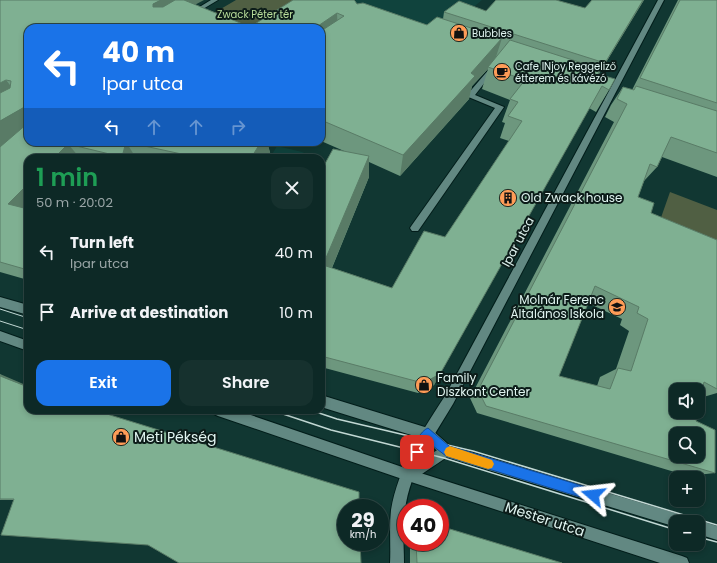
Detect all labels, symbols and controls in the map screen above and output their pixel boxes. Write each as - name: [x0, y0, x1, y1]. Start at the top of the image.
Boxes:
- park label: Zwack Péter tér: [217, 7, 293, 22]
- shop icon: Bubbles: [449, 23, 469, 43]
- place label: Bubbles: [472, 26, 512, 41]
- text: 40 m: [102, 33, 175, 72]
- icon: left: [36, 40, 88, 92]
- place label: Cafe INjoy Reggeliző étterem és kávézó: [515, 59, 616, 86]
- cafe icon: Cafe INjoy Reggeliző étterem és kávézó: [492, 62, 512, 82]
- text: Ipar utca: [102, 71, 183, 96]
- icon: left: [101, 116, 123, 138]
- icon: ahead: [143, 116, 165, 138]
- icon: ahead: [185, 116, 207, 138]
- icon: right: [227, 116, 249, 138]
- text: 1 min: [36, 161, 98, 194]
- button: close: [271, 167, 313, 209]
- building icon: Old Zwack house: [498, 188, 518, 208]
- place label: Old Zwack house: [521, 189, 623, 206]
- text: 50 m · 20:02: [36, 193, 113, 212]
- street label: Ipar utca: [497, 214, 538, 270]
- text: Turn left: [70, 232, 134, 253]
- icon: left: [36, 241, 58, 263]
- text: 40 m: [275, 242, 313, 263]
- text: Ipar utca: [70, 254, 129, 273]
- place label: Molnár Ferenc Általános Iskola: [510, 291, 604, 322]
- school or university icon: Molnár Ferenc Általános Iskola: [607, 297, 627, 317]
- icon: arrive: [36, 301, 58, 323]
- text: Arrive at destination: [70, 302, 228, 323]
- text: 10 m: [279, 302, 313, 323]
- button: Exit: [36, 360, 171, 406]
- button: Share: [179, 360, 313, 406]
- place label: Family Diszkont Center: [437, 369, 530, 400]
- shop icon: Family Diszkont Center: [414, 375, 434, 395]
- map controls: [669, 383, 705, 551]
- button: sound: [669, 383, 705, 419]
- shop icon: Meti Pékség: [111, 427, 131, 447]
- place label: Meti Pékség: [134, 427, 216, 447]
- button: search: [669, 427, 705, 463]
- pin: [400, 435, 434, 469]
- icon: arrive: [406, 441, 428, 463]
- button: +: [669, 471, 705, 507]
- position arrow: [572, 474, 614, 516]
- street label: Mester utca: [503, 497, 587, 541]
- speed limit sign: 40: [397, 499, 449, 551]
- text: 29: [351, 506, 375, 534]
- button: −: [669, 515, 705, 551]
- text: km/h: [350, 527, 376, 542]

